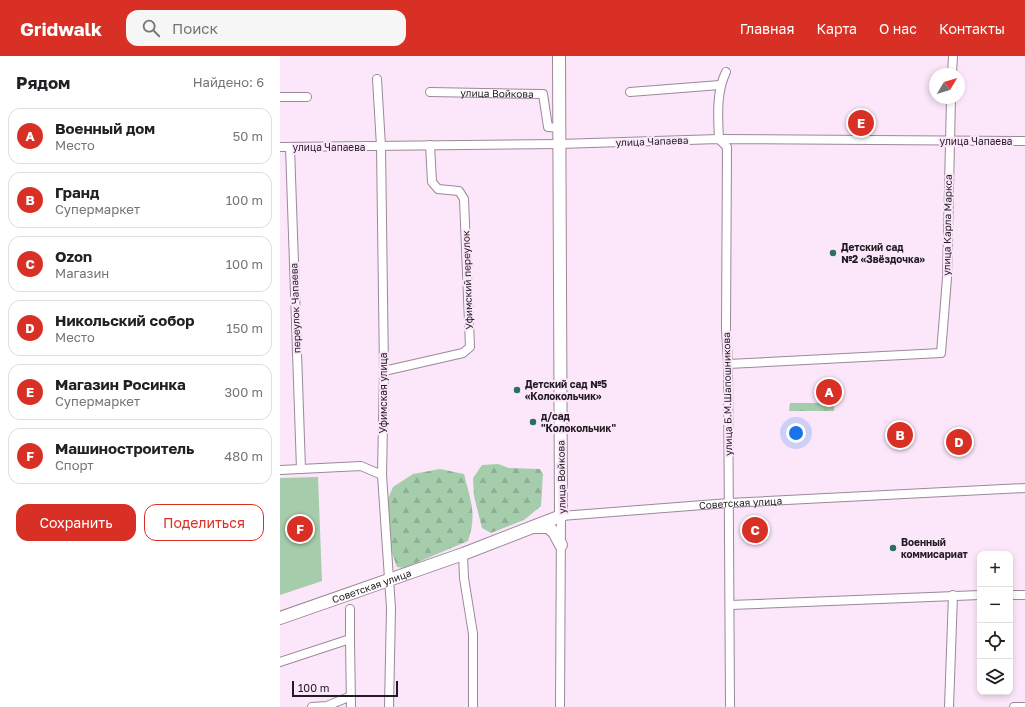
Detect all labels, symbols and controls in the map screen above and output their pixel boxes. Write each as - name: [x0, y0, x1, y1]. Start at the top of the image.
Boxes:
- search box: [126, 10, 406, 46]
- text: Gridwalk: [20, 17, 102, 40]
- icon: search: [140, 17, 162, 39]
- text: Поиск: [172, 19, 218, 37]
- text: Главная: [740, 20, 794, 37]
- text: Карта: [816, 20, 857, 37]
- text: О нас: [879, 20, 917, 37]
- text: Контакты: [939, 20, 1005, 37]
- north arrow: [929, 68, 965, 104]
- text: Рядом: [16, 72, 70, 93]
- text: Найдено: 6: [193, 74, 264, 90]
- street label: улица Войкова: [460, 87, 534, 100]
- pin: E: [848, 108, 874, 138]
- text: Военный дом: [55, 119, 155, 137]
- text: A: [25, 128, 35, 144]
- text: 50 m: [233, 128, 263, 144]
- street label: улица Чапаева: [615, 134, 689, 148]
- street label: улица Чапаева: [940, 135, 1012, 147]
- text: Место: [55, 137, 95, 153]
- street label: улица Чапаева: [293, 141, 365, 153]
- street label: улица Карла Маркса: [940, 174, 954, 276]
- text: Гранд: [55, 183, 99, 201]
- text: B: [25, 192, 35, 208]
- text: 100 m: [226, 192, 263, 208]
- text: Супермаркет: [55, 201, 140, 217]
- street label: Уфимский переулок: [459, 230, 475, 330]
- place label: Детский сад №2 «Звёздочка»: [841, 241, 925, 265]
- text: Ozon: [55, 247, 92, 265]
- marker: Детский сад №2 «Звёздочка»: [828, 248, 838, 258]
- text: C: [25, 256, 35, 272]
- text: 100 m: [226, 256, 263, 272]
- street label: переулок Чапаева: [287, 263, 303, 353]
- text: Магазин: [55, 265, 109, 281]
- text: Никольский собор: [55, 311, 194, 329]
- text: D: [25, 320, 35, 336]
- text: 150 m: [226, 320, 263, 336]
- text: Место: [55, 329, 95, 345]
- street label: улица Б.М.Шапошникова: [720, 332, 734, 456]
- street label: Уфимская улица: [377, 352, 389, 434]
- text: Магазин Росинка: [55, 375, 186, 393]
- pin: A: [816, 377, 842, 407]
- place label: Детский сад №5 «Колокольчик»: [525, 378, 607, 402]
- text: E: [26, 384, 34, 400]
- text: 300 m: [225, 384, 263, 400]
- marker: Детский сад №5 «Колокольчик»: [512, 385, 522, 395]
- text: Супермаркет: [55, 393, 140, 409]
- place label: д/сад "Колокольчик": [541, 410, 616, 434]
- marker: д/сад "Колокольчик": [528, 417, 538, 427]
- pin: B: [887, 420, 913, 450]
- your location: [786, 423, 806, 443]
- pin: D: [946, 427, 972, 457]
- text: Машиностроитель: [55, 439, 194, 457]
- street label: улица Войкова: [554, 440, 568, 514]
- text: F: [26, 448, 34, 464]
- text: 480 m: [224, 448, 263, 464]
- text: Спорт: [55, 457, 94, 473]
- street label: Советская улица: [698, 494, 782, 511]
- button: Сохранить: [16, 504, 136, 541]
- button: Поделиться: [144, 504, 264, 541]
- pin: F: [287, 514, 313, 544]
- pin: C: [742, 515, 768, 545]
- place label: Военный коммисариат: [901, 536, 968, 560]
- marker: Военный коммисариат: [888, 543, 898, 553]
- map controls: [977, 551, 1013, 695]
- button: +: [977, 551, 1013, 587]
- street label: Советская улица: [330, 567, 413, 605]
- button: −: [977, 587, 1013, 623]
- button: locate: [977, 623, 1013, 659]
- button: layers: [977, 659, 1013, 695]
- scale bar: [292, 679, 398, 698]
- text: 100 m: [298, 681, 329, 694]

